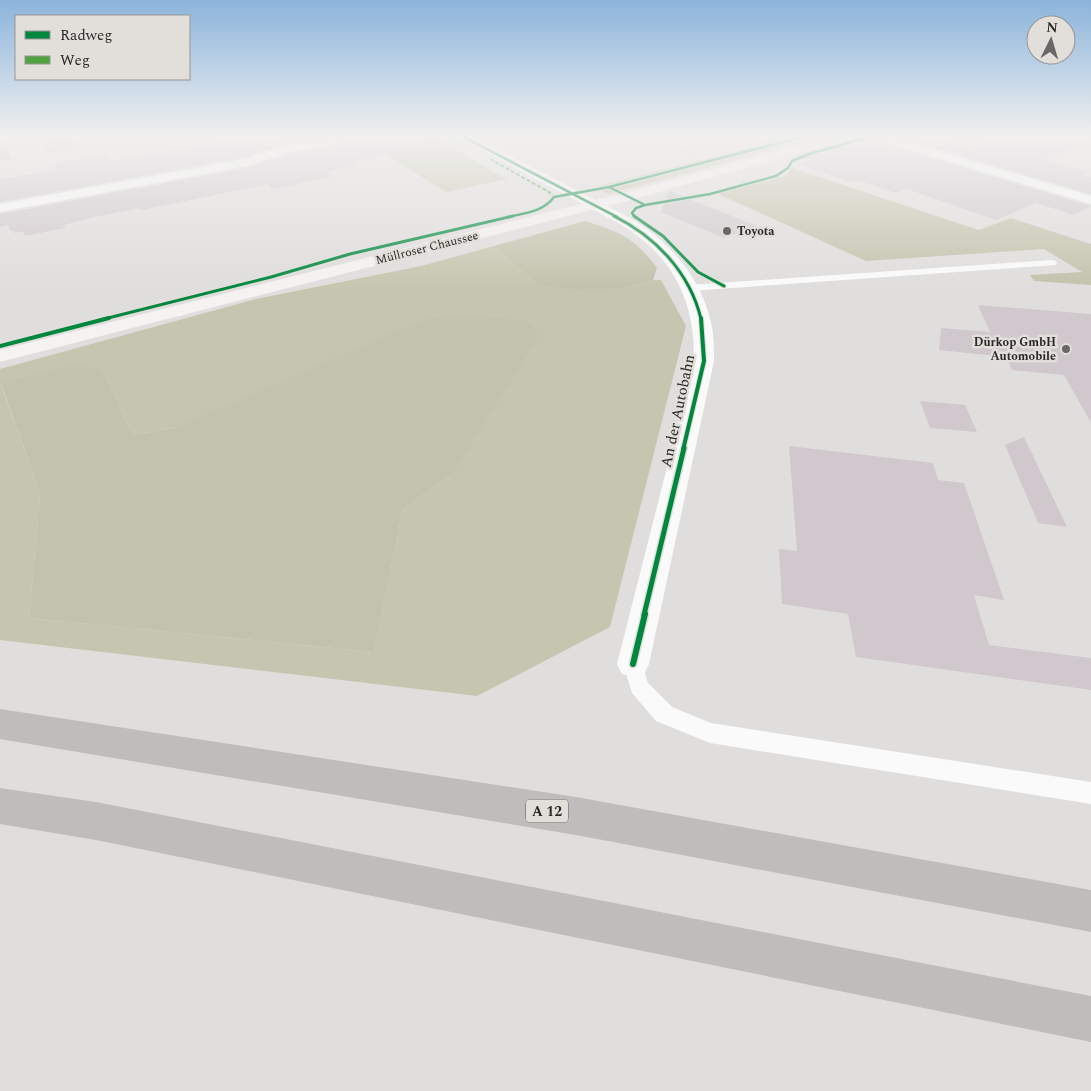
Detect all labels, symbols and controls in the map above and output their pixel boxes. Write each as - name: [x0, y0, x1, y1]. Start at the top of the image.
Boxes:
- legend: [15, 15, 190, 80]
- north arrow: [1026, 15, 1076, 65]
- text: N: [1045, 17, 1059, 39]
- text: Radweg: [60, 24, 113, 47]
- text: Weg: [60, 49, 90, 72]
- place label: Toyota: [737, 222, 775, 241]
- marker: Toyota: [721, 225, 733, 237]
- street label: Müllroser Chaussee: [374, 226, 481, 270]
- place label: Dürkop GmbH Automobile: [974, 333, 1056, 366]
- marker: Dürkop GmbH Automobile: [1060, 343, 1072, 355]
- street label: An der Autobahn: [655, 352, 701, 470]
- road number: A 12: [526, 799, 568, 822]

